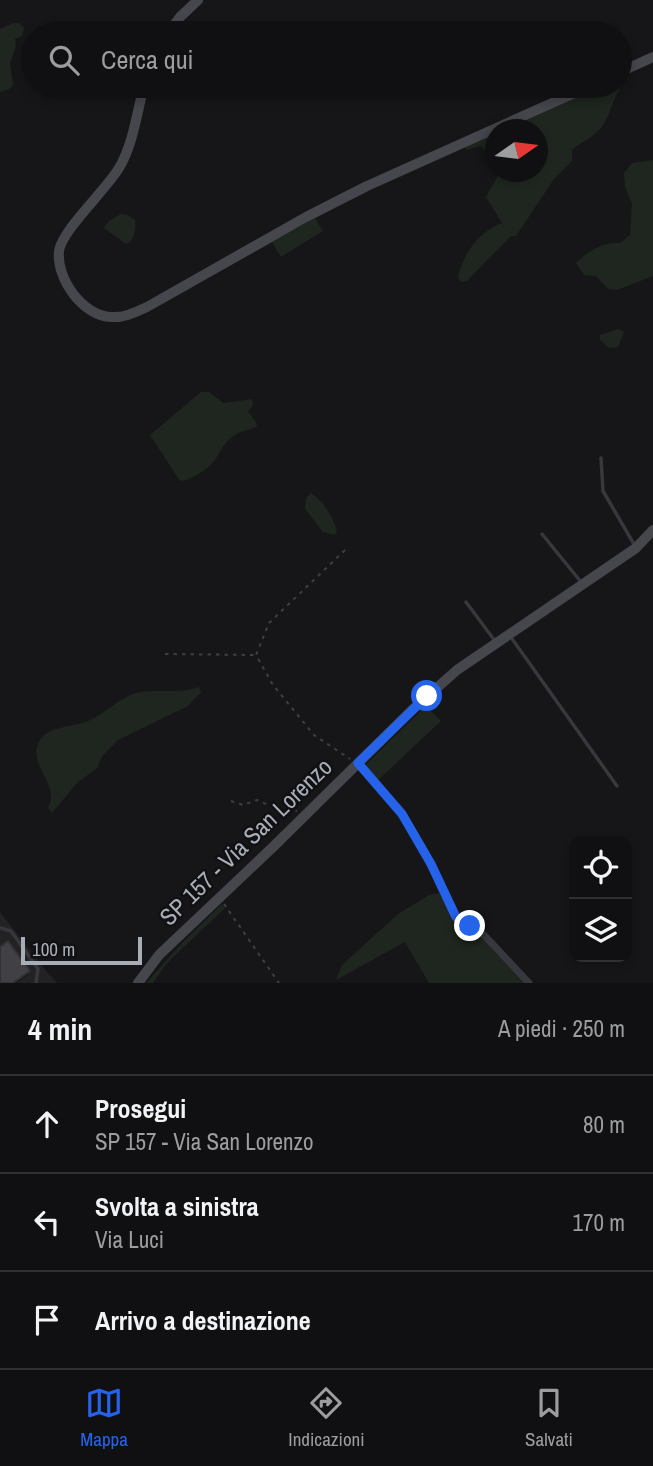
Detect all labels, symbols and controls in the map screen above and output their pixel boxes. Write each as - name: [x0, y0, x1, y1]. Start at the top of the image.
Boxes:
- search box: [21, 21, 632, 98]
- icon: search: [45, 41, 83, 79]
- text: Cerca qui: [101, 42, 193, 77]
- north arrow: [485, 119, 548, 182]
- route start: [411, 680, 442, 711]
- street label: SP 157 - Via San Lorenzo: [152, 751, 338, 932]
- map controls: [569, 836, 632, 962]
- button: locate: [569, 836, 632, 899]
- button: layers: [569, 899, 632, 962]
- route end: [454, 910, 485, 941]
- scale bar: [21, 934, 142, 966]
- text: 100 m: [32, 936, 75, 962]
- text: 4 min: [28, 1009, 92, 1049]
- text: A piedi · 250 m: [498, 1013, 625, 1044]
- text: Prosegui: [95, 1091, 186, 1126]
- icon: ahead: [28, 1105, 66, 1143]
- text: 80 m: [583, 1109, 625, 1140]
- text: SP 157 - Via San Lorenzo: [95, 1126, 314, 1157]
- text: Svolta a sinistra: [95, 1189, 259, 1224]
- icon: left: [28, 1203, 66, 1241]
- text: 170 m: [573, 1207, 625, 1238]
- text: Via Luci: [95, 1224, 164, 1255]
- icon: arrive: [28, 1301, 66, 1339]
- text: Arrivo a destinazione: [95, 1303, 311, 1338]
- tab: Mappa: [80, 1384, 128, 1452]
- tab: Indicazioni: [288, 1384, 365, 1452]
- tab: Salvati: [525, 1384, 573, 1452]

